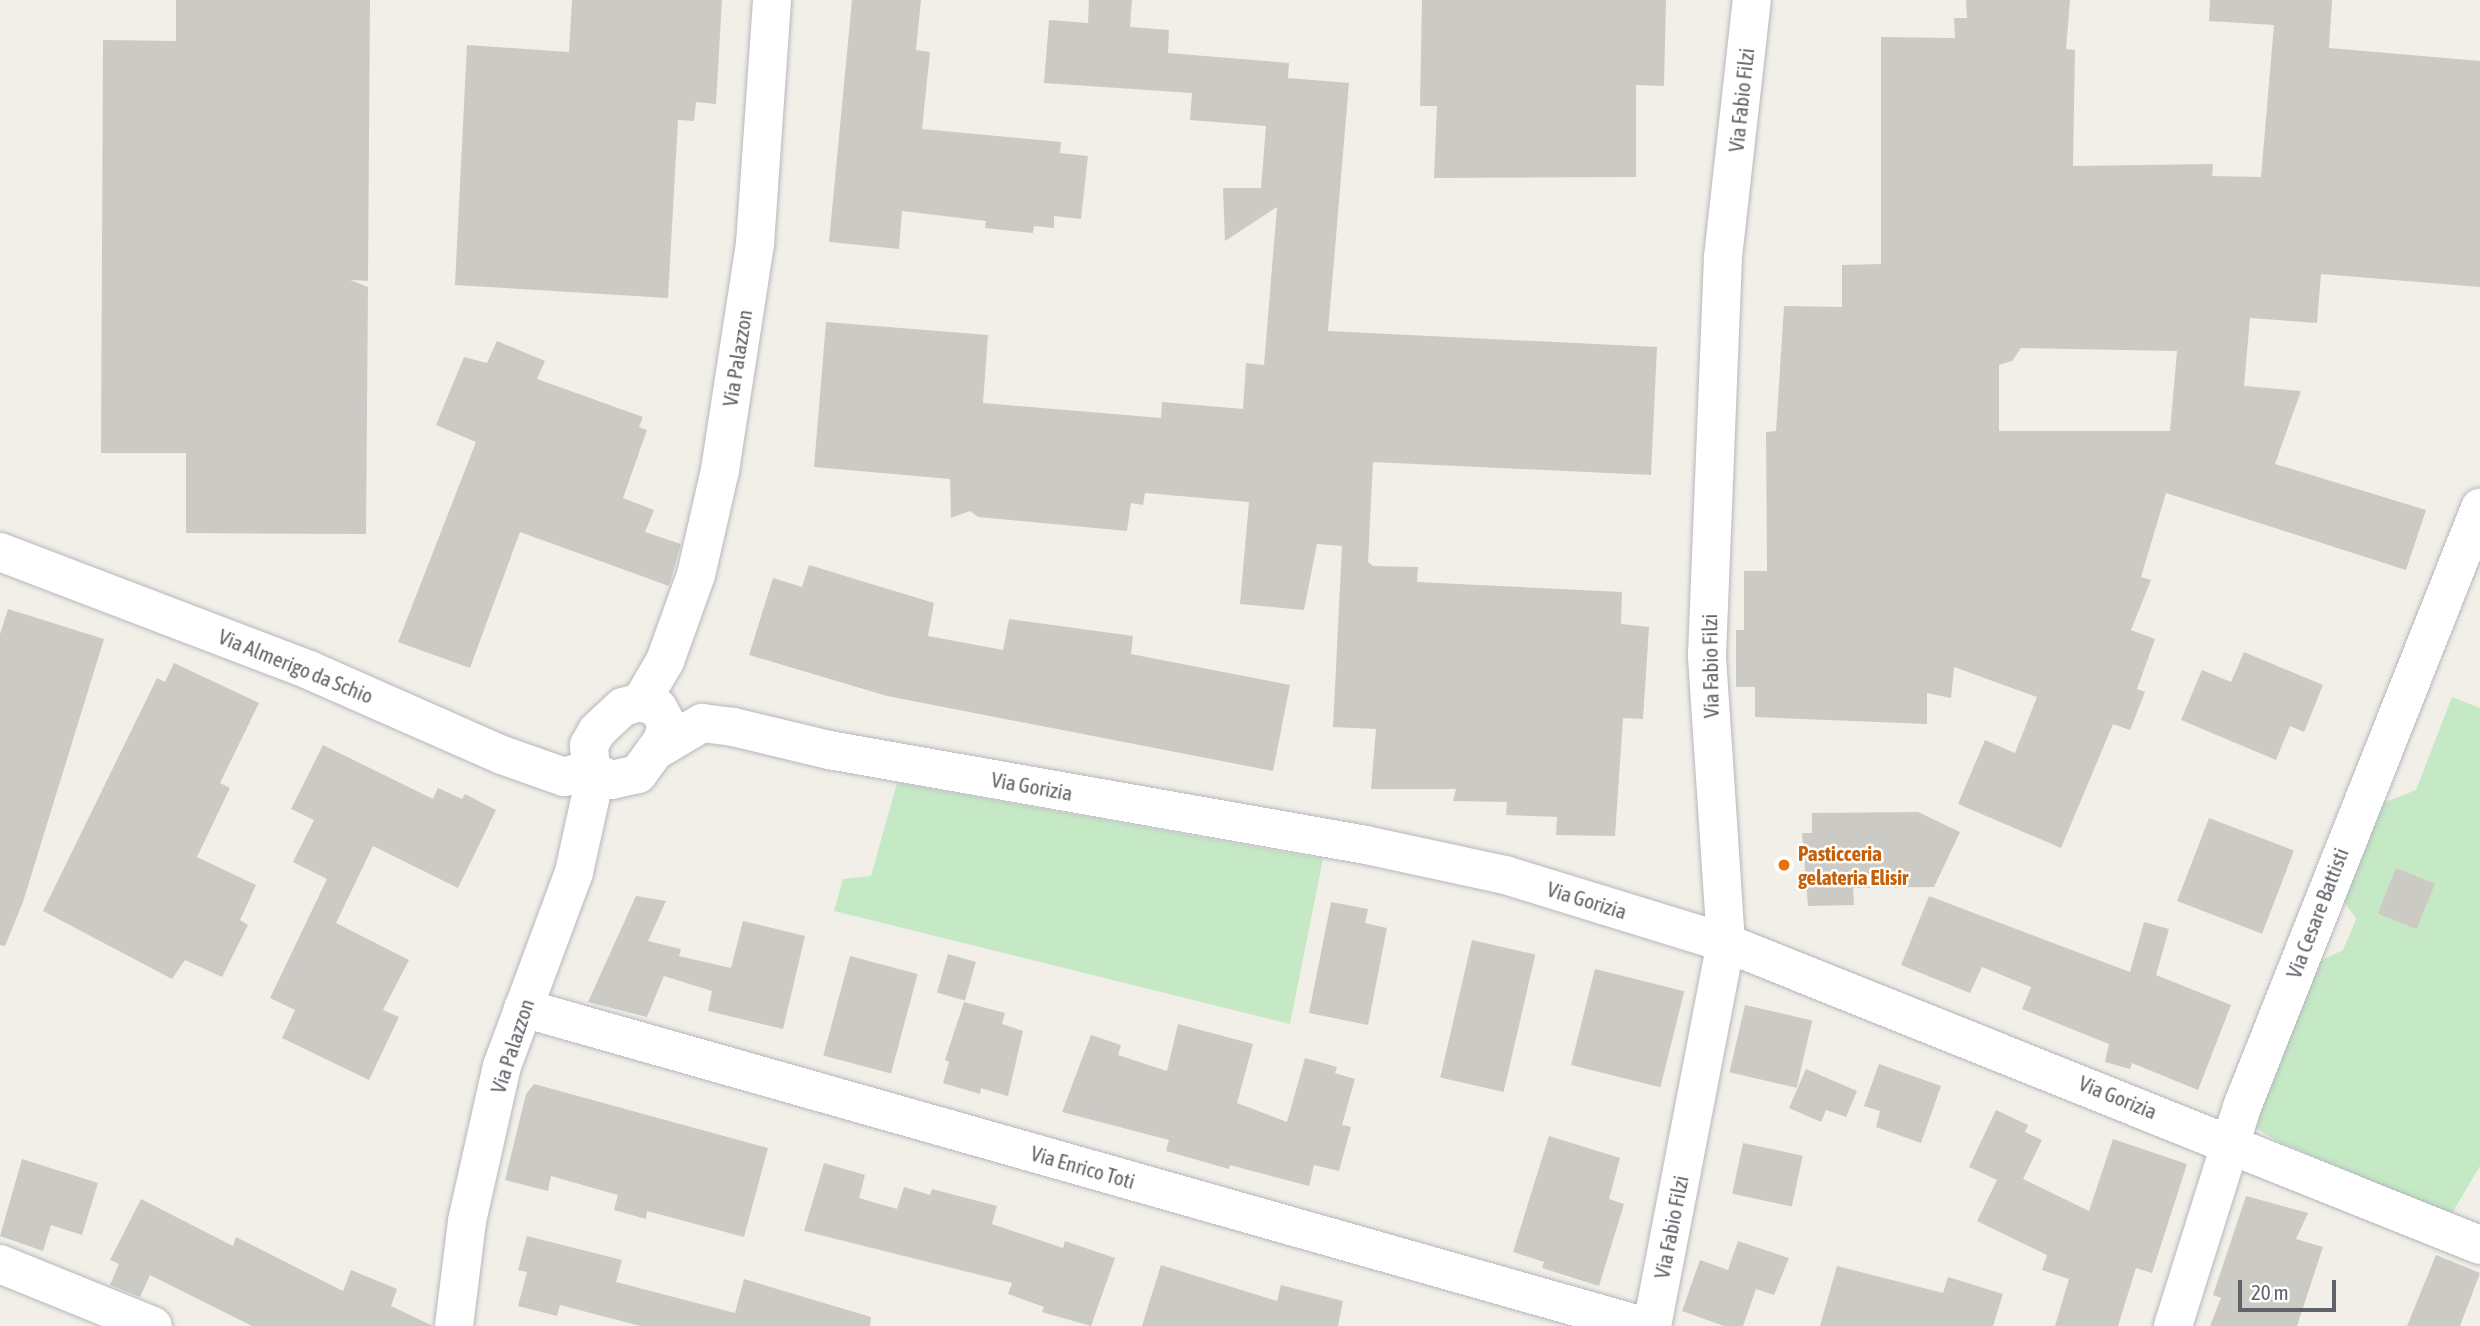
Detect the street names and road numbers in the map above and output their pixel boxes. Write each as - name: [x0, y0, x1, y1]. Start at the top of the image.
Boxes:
- street label: Via Fabio Filzi: [1723, 47, 1759, 153]
- street label: Via Palazzon: [717, 308, 757, 408]
- street label: Via Fabio Filzi: [1696, 614, 1724, 718]
- street label: Via Almerigo da Schio: [215, 623, 377, 709]
- street label: Via Gorizia: [989, 766, 1075, 806]
- street label: Via Cesare Battisti: [2281, 844, 2353, 982]
- street label: Via Gorizia: [1544, 876, 1630, 924]
- street label: Via Palazzon: [485, 996, 539, 1096]
- street label: Via Gorizia: [2075, 1070, 2161, 1124]
- street label: Via Enrico Toti: [1028, 1140, 1138, 1194]
- street label: Via Fabio Filzi: [1649, 1173, 1693, 1281]

